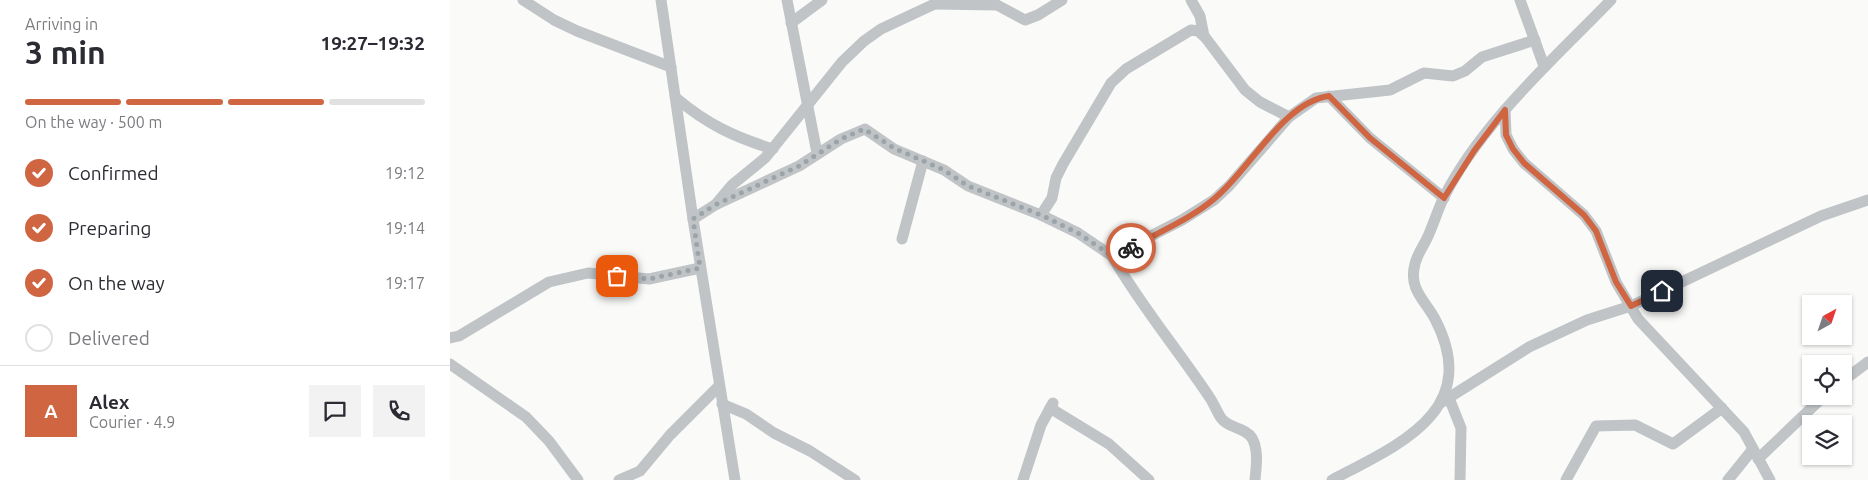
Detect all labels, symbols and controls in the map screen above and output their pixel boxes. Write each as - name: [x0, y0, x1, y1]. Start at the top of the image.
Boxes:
- text: Arriving in: [25, 15, 98, 33]
- text: 19:27–19:32: [320, 32, 425, 54]
- text: 3 min: [25, 34, 106, 70]
- text: On the way · 500 m: [25, 113, 162, 131]
- icon: check: [25, 159, 53, 187]
- text: Confirmed: [68, 162, 159, 184]
- text: 19:12: [385, 164, 425, 182]
- icon: check: [25, 214, 53, 242]
- text: Preparing: [68, 217, 152, 239]
- text: 19:14: [385, 219, 425, 237]
- courier: [1106, 223, 1156, 273]
- icon: bike: [1117, 234, 1145, 262]
- pin: [596, 255, 638, 297]
- icon: bag: [603, 262, 631, 290]
- icon: check: [25, 269, 53, 297]
- pin: [1641, 270, 1683, 312]
- text: On the way: [68, 272, 165, 294]
- text: 19:17: [385, 274, 425, 292]
- icon: home: [1648, 277, 1676, 305]
- north arrow: [1802, 295, 1852, 345]
- map controls: [1802, 295, 1852, 465]
- text: Delivered: [68, 327, 150, 349]
- button: locate: [1802, 355, 1852, 405]
- button: chat: [309, 385, 361, 437]
- button: phone: [373, 385, 425, 437]
- text: Alex: [89, 391, 129, 413]
- text: A: [44, 400, 58, 422]
- text: Courier · 4.9: [89, 413, 175, 431]
- button: layers: [1802, 415, 1852, 465]

